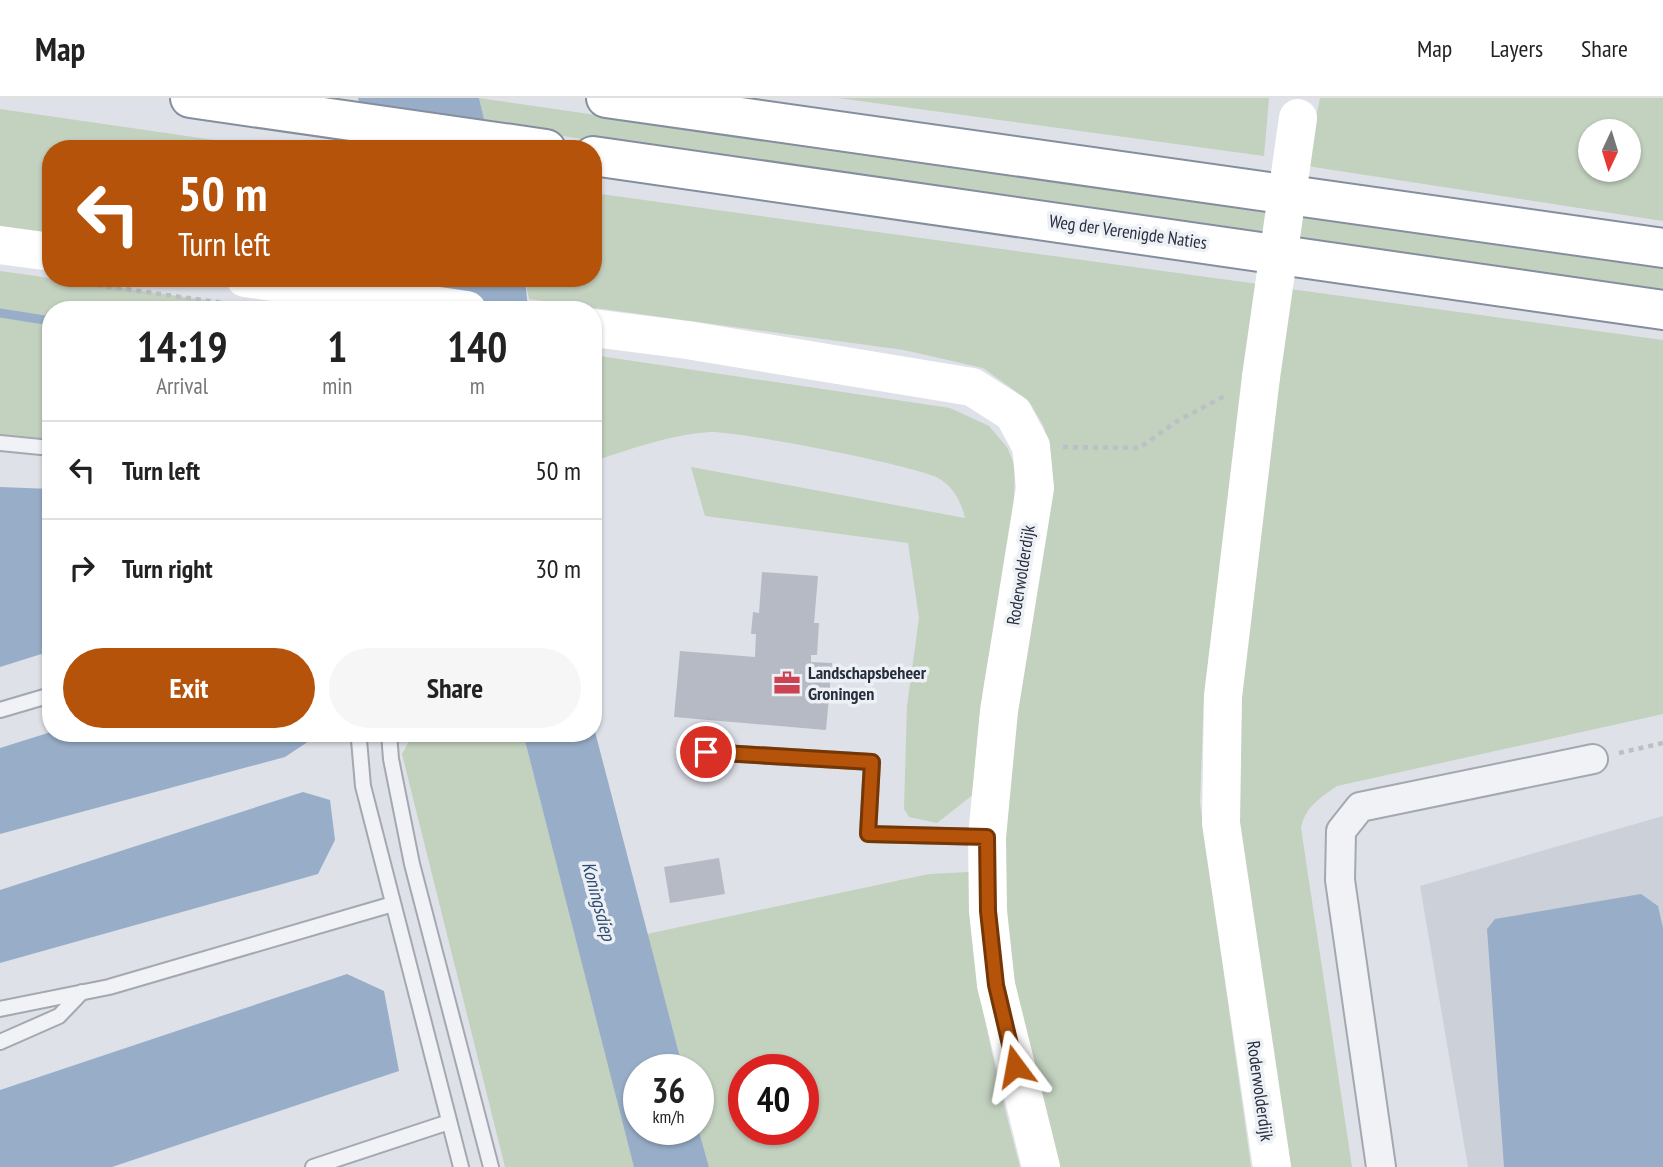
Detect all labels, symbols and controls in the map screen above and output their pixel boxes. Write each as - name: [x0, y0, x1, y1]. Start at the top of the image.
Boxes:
- text: Map: [35, 27, 85, 70]
- text: Map: [1417, 33, 1452, 64]
- text: Layers: [1490, 33, 1543, 64]
- text: Share: [1581, 33, 1628, 64]
- north arrow: [1578, 119, 1642, 182]
- map controls: [1578, 119, 1641, 182]
- text: 50 m: [178, 161, 267, 225]
- icon: left: [63, 168, 154, 259]
- street label: Weg der Verenigde Naties: [1048, 209, 1208, 254]
- text: Turn left: [178, 223, 270, 265]
- text: 14:19: [137, 319, 228, 374]
- text: 1: [327, 319, 347, 374]
- text: 140: [447, 319, 507, 374]
- text: Arrival: [156, 371, 208, 400]
- text: min: [322, 371, 352, 400]
- text: m: [470, 371, 485, 400]
- icon: left: [63, 451, 101, 489]
- text: Turn left: [122, 454, 200, 487]
- text: 50 m: [535, 454, 581, 487]
- street label: Roderwolderdijk: [1001, 523, 1040, 627]
- icon: right: [63, 549, 101, 587]
- text: Turn right: [122, 552, 213, 585]
- text: 30 m: [535, 552, 581, 585]
- button: Exit: [63, 648, 315, 728]
- button: Share: [329, 648, 581, 728]
- place label: Landschapsbeheer Groningen: [808, 661, 927, 705]
- office icon: Landschapsbeheer Groningen: [772, 668, 802, 698]
- pin: [676, 722, 736, 782]
- icon: arrive: [687, 733, 725, 771]
- water label: Koningsdiep: [577, 859, 621, 945]
- position arrow: [978, 1029, 1052, 1103]
- street label: Roderwolderdijk: [1242, 1039, 1279, 1143]
- speed limit sign: 40: [728, 1054, 819, 1145]
- text: 36: [652, 1067, 685, 1113]
- text: km/h: [653, 1105, 684, 1128]

